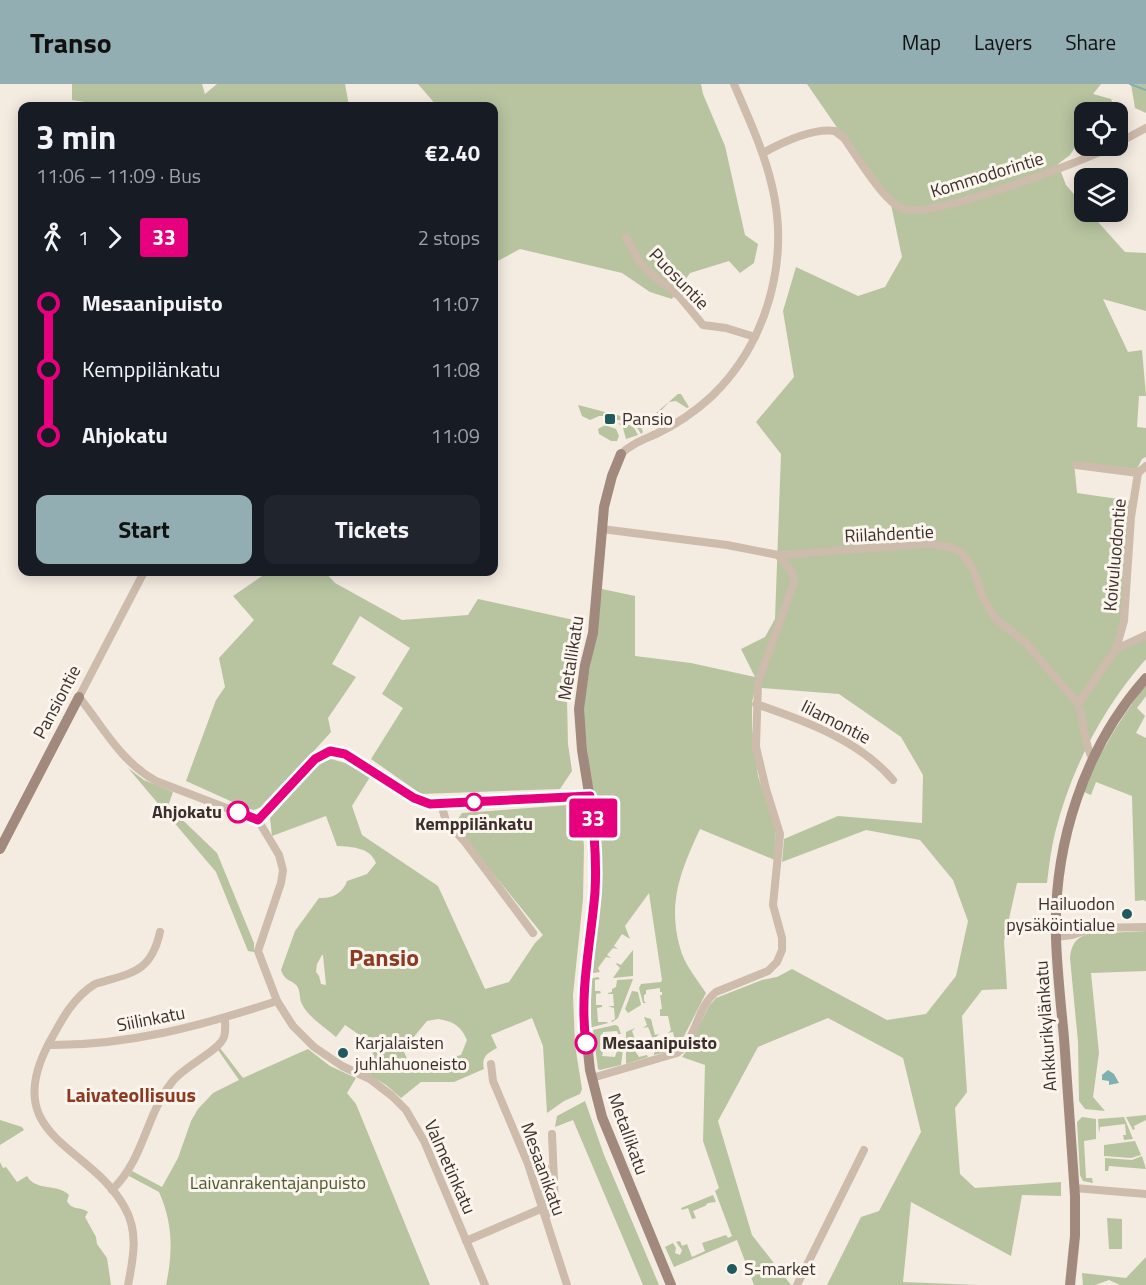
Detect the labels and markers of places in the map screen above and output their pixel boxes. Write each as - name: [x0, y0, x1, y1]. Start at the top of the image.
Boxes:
- place label: Pansio: [622, 405, 673, 432]
- marker: Pansio: [603, 412, 617, 426]
- marker: Kemppilänkatu: [465, 793, 483, 811]
- place label: Ahjokatu: [152, 798, 222, 825]
- marker: Ahjokatu: [227, 801, 249, 823]
- place label: Kemppilänkatu: [415, 810, 533, 837]
- place label: Hailuodon pysäköintialue: [1006, 890, 1115, 938]
- marker: Hailuodon pysäköintialue: [1120, 907, 1134, 921]
- place label: Karjalaisten juhlahuoneisto: [354, 1029, 467, 1077]
- place label: Mesaanipuisto: [602, 1029, 717, 1056]
- marker: Mesaanipuisto: [575, 1032, 597, 1054]
- marker: Karjalaisten juhlahuoneisto: [336, 1046, 350, 1060]
- place label: S-market: [744, 1255, 816, 1282]
- marker: S-market: [725, 1262, 739, 1276]

